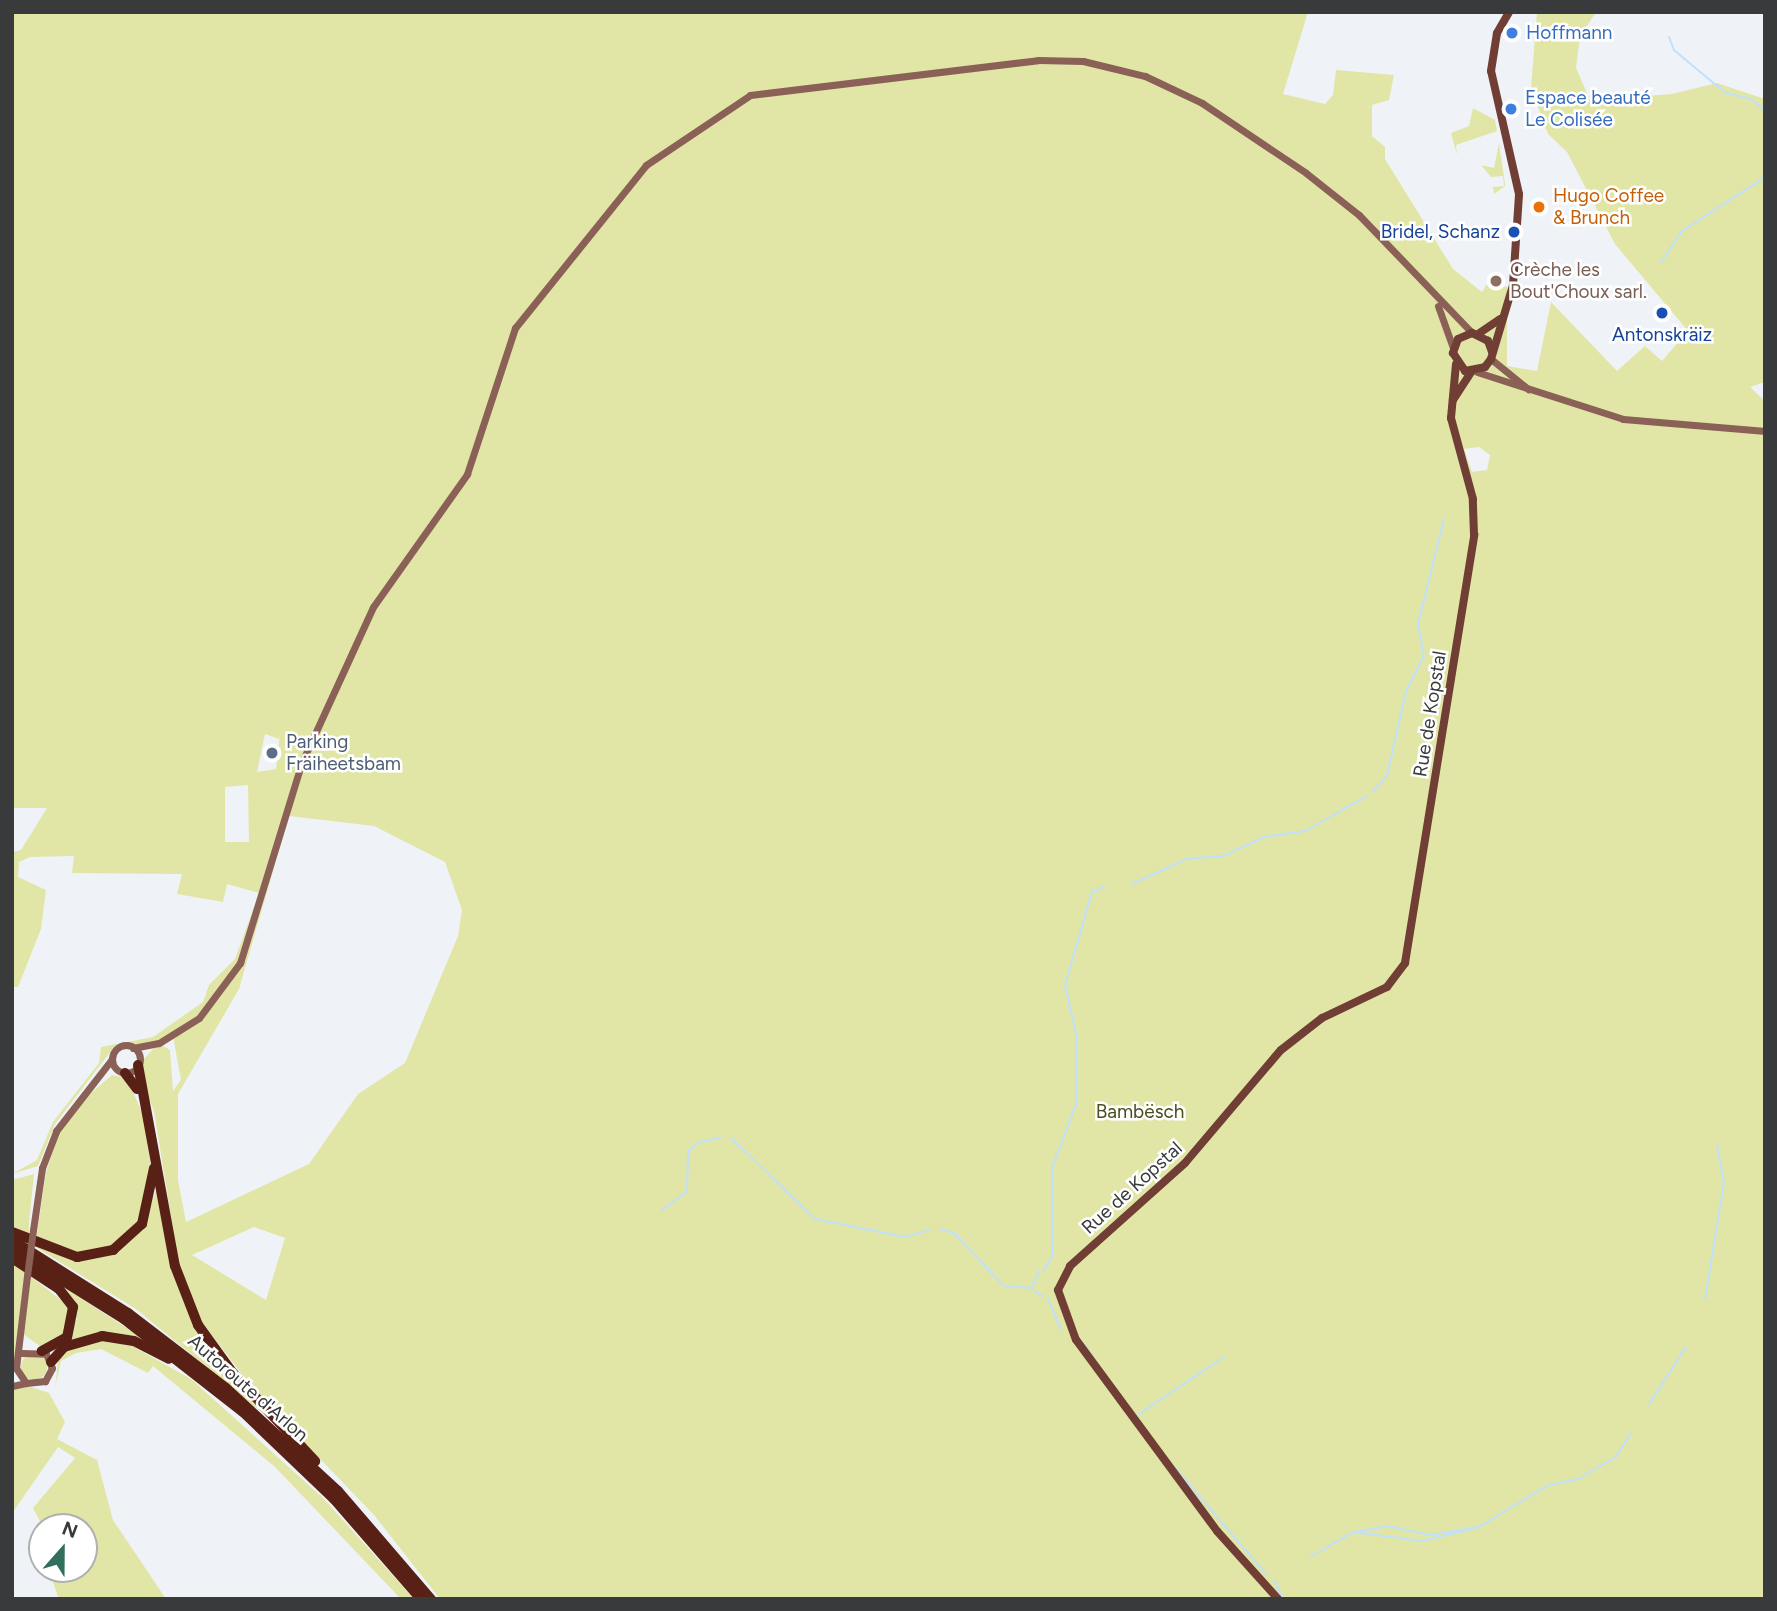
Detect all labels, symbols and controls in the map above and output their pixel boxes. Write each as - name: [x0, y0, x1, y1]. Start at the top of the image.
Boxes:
- place label: Hoffmann: [1526, 22, 1612, 44]
- marker: Hoffmann: [1504, 25, 1520, 41]
- place label: Espace beauté Le Colisée: [1525, 87, 1651, 131]
- marker: Espace beauté Le Colisée: [1503, 101, 1519, 117]
- place label: Hugo Coffee & Brunch: [1553, 185, 1664, 229]
- marker: Hugo Coffee & Brunch: [1531, 199, 1547, 215]
- place label: Bridel, Schanz: [1381, 221, 1500, 243]
- marker: Bridel, Schanz: [1506, 224, 1522, 240]
- place label: Crèche les Bout'Choux sarl.: [1510, 259, 1647, 303]
- marker: Crèche les Bout'Choux sarl.: [1488, 273, 1504, 289]
- marker: Antonskräiz: [1654, 305, 1670, 321]
- place label: Antonskräiz: [1612, 324, 1712, 346]
- street label: Rue de Kopstal: [1409, 649, 1451, 779]
- place label: Parking Fräiheetsbam: [286, 731, 401, 775]
- marker: Parking Fräiheetsbam: [264, 745, 280, 761]
- park label: Bambësch: [1096, 1101, 1184, 1123]
- street label: Rue de Kopstal: [1077, 1137, 1187, 1239]
- street label: Autoroute d'Arlon: [183, 1330, 313, 1446]
- north arrow: [28, 1513, 98, 1583]
- text: N: [59, 1516, 81, 1543]

